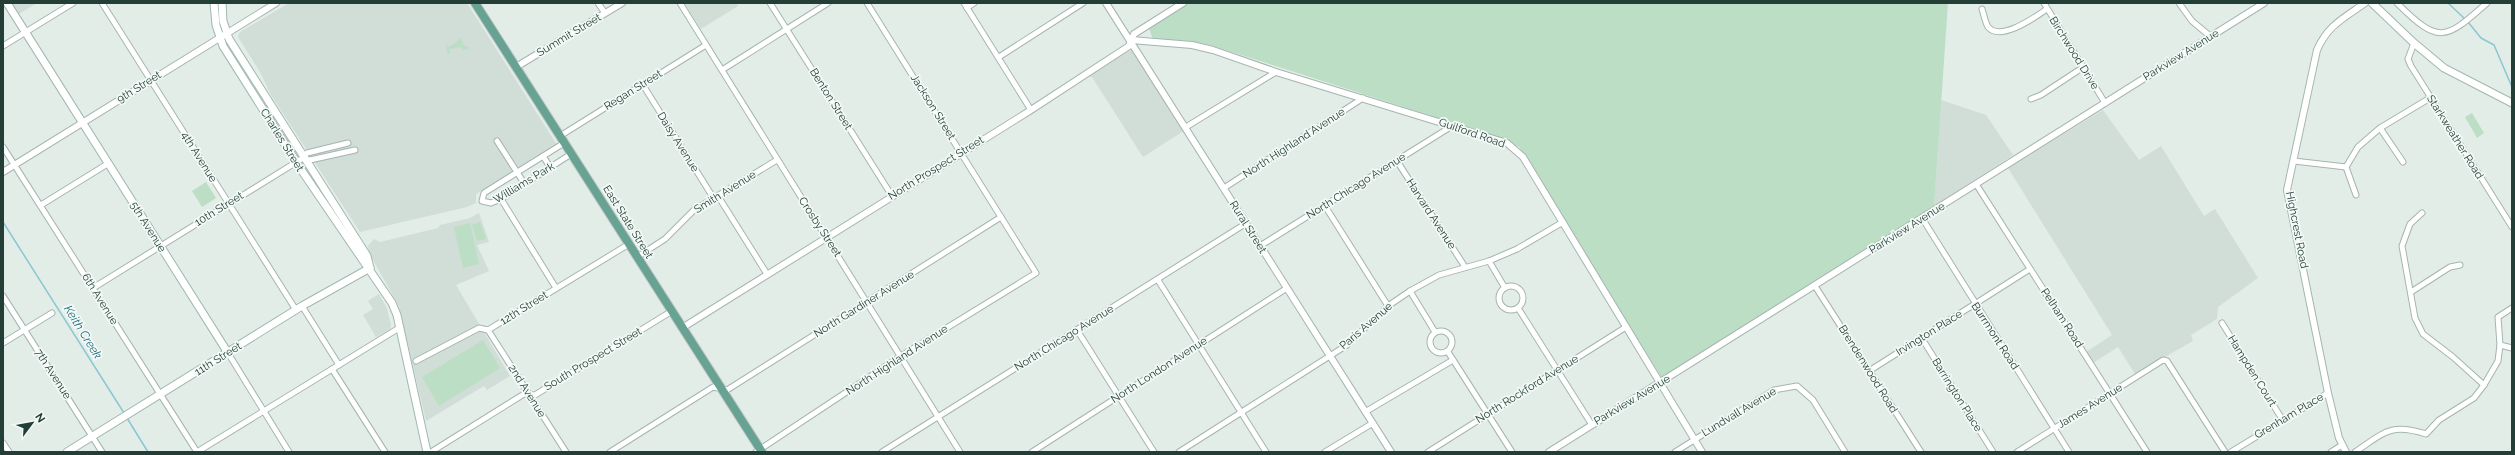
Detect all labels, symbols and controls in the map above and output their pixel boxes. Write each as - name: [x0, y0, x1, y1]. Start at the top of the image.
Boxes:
- street label: Summit Street: [534, 11, 604, 59]
- street label: Birchwood Drive: [2046, 14, 2102, 92]
- street label: Parkview Avenue: [2141, 26, 2222, 83]
- street label: Benton Street: [807, 66, 855, 132]
- street label: Regan Street: [602, 67, 665, 113]
- street label: 9th Street: [114, 68, 164, 106]
- street label: Jackson Street: [908, 72, 958, 142]
- street label: Starkweather Road: [2424, 93, 2486, 181]
- street label: North Highland Avenue: [1241, 105, 1348, 181]
- street label: Charles Street: [257, 106, 307, 174]
- street label: Daisy Avenue: [654, 110, 702, 175]
- street label: Guilford Road: [1437, 116, 1507, 151]
- street label: 4th Avenue: [178, 129, 220, 185]
- street label: North Prospect Street: [886, 133, 987, 203]
- street label: North Chicago Avenue: [1304, 150, 1408, 222]
- street label: Williams Park: [491, 160, 557, 206]
- street label: Smith Avenue: [692, 168, 759, 216]
- street label: Harvard Avenue: [1403, 176, 1459, 252]
- street label: East State Street: [600, 183, 656, 261]
- street label: 10th Street: [192, 189, 246, 229]
- street label: Highcrest Road: [2283, 190, 2311, 270]
- street label: Crosby Street: [796, 195, 844, 260]
- street label: Rural Street: [1227, 198, 1269, 256]
- street label: 5th Avenue: [127, 199, 169, 255]
- street label: Parkview Avenue: [1867, 199, 1948, 256]
- street label: North Gardiner Avenue: [811, 267, 917, 340]
- street label: 6th Avenue: [79, 271, 121, 327]
- street label: Pelham Road: [2038, 286, 2086, 350]
- street label: 12th Street: [498, 288, 551, 328]
- street label: Paris Avenue: [1337, 299, 1395, 352]
- street label: Burrmont Road: [1968, 300, 2022, 372]
- street label: North Chicago Avenue: [1012, 302, 1116, 374]
- water label: Keith Creek: [61, 303, 105, 362]
- street label: Irvington Place: [1893, 307, 1965, 359]
- street label: North Highland Avenue: [844, 322, 951, 398]
- street label: Brendenwood Road: [1836, 323, 1900, 416]
- street label: South Prospect Street: [542, 325, 644, 393]
- street label: Hampden Court: [2225, 333, 2279, 409]
- street label: North London Avenue: [1109, 334, 1210, 406]
- street label: 11th Street: [192, 339, 244, 379]
- street label: 7th Avenue: [32, 347, 74, 402]
- street label: North Rockford Avenue: [1473, 352, 1581, 426]
- street label: Barrington Place: [1929, 356, 1985, 435]
- street label: 2nd Avenue: [506, 362, 549, 420]
- street label: Parkview Avenue: [1591, 372, 1673, 428]
- street label: James Avenue: [2055, 381, 2125, 431]
- street label: Lundvall Avenue: [1699, 384, 1779, 439]
- street label: Grenham Place: [2252, 390, 2326, 442]
- north arrow: [12, 403, 52, 443]
- text: N: [32, 411, 48, 425]

